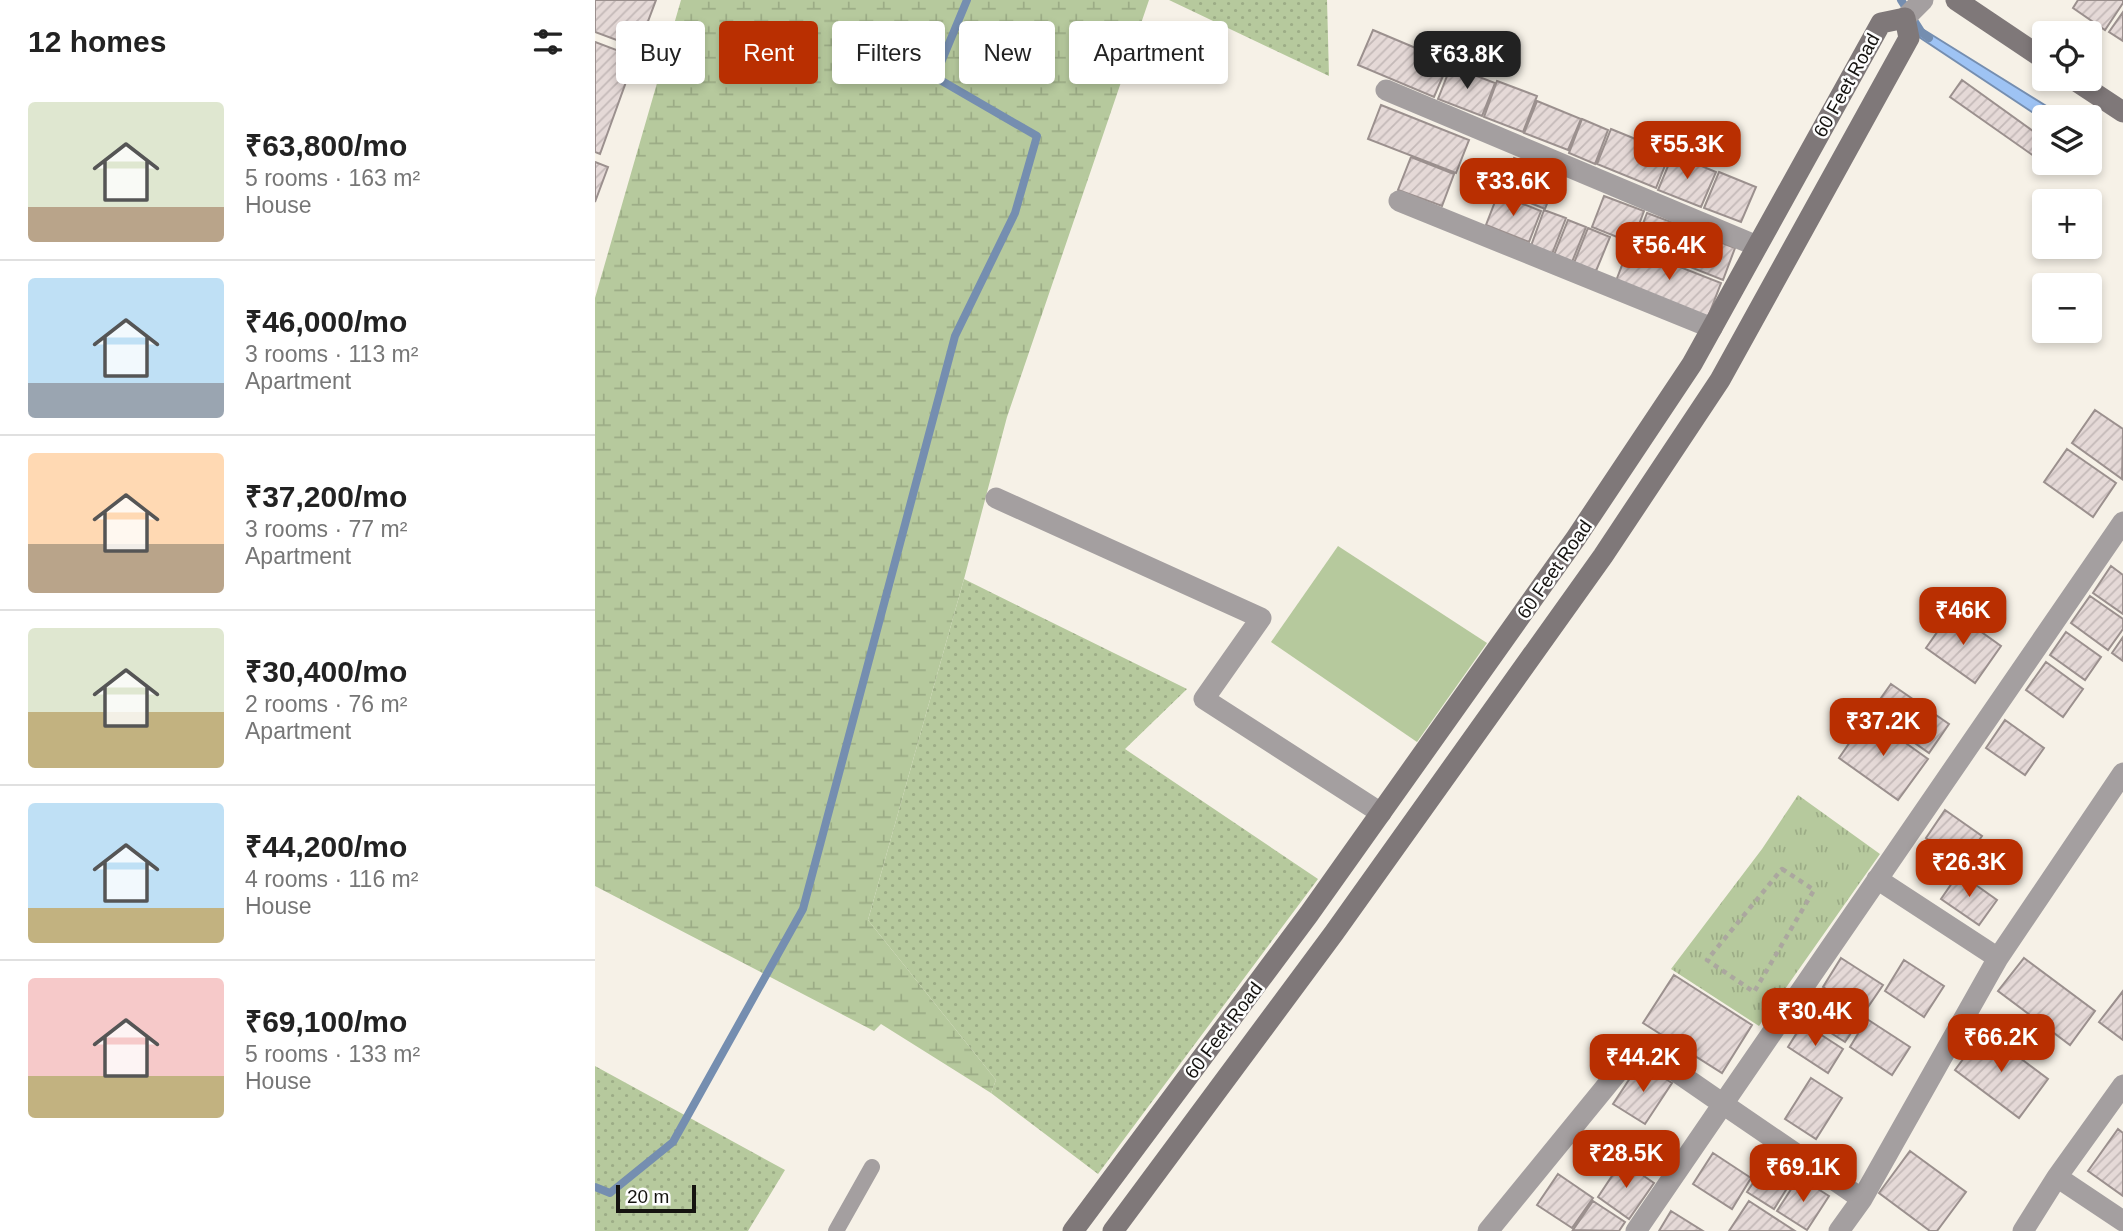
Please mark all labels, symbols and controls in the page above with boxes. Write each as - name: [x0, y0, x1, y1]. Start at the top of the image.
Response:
- chip: Buy: [616, 21, 705, 84]
- chip: Rent: [719, 21, 818, 84]
- chip: Filters: [832, 21, 945, 84]
- chip: New: [959, 21, 1055, 84]
- chip: Apartment: [1069, 21, 1228, 84]
- map controls: [2032, 21, 2102, 343]
- button: locate: [2032, 21, 2102, 91]
- icon: filters: [529, 23, 567, 61]
- text: 12 homes: [28, 25, 166, 58]
- street label: 60 Feet Road: [1809, 30, 1884, 141]
- pin: ₹63.8K: [1410, 32, 1524, 91]
- text: ₹63.8K: [1430, 41, 1504, 67]
- button: layers: [2032, 105, 2102, 175]
- pin: ₹55.3K: [1630, 122, 1744, 181]
- text: ₹63,800/mo: [245, 129, 407, 162]
- icon: home: [84, 130, 168, 214]
- text: ₹55.3K: [1650, 131, 1724, 157]
- pin: ₹33.6K: [1456, 158, 1570, 218]
- text: 5 rooms · 163 m²: [245, 165, 420, 191]
- text: ₹33.6K: [1476, 168, 1550, 194]
- button: +: [2032, 189, 2102, 259]
- text: House: [245, 192, 311, 218]
- pin: ₹56.4K: [1612, 222, 1726, 282]
- text: ₹56.4K: [1632, 232, 1706, 258]
- button: −: [2032, 273, 2102, 343]
- text: ₹46,000/mo: [245, 305, 407, 338]
- icon: home: [84, 306, 168, 390]
- text: 3 rooms · 113 m²: [245, 341, 418, 367]
- text: Apartment: [245, 368, 351, 394]
- text: ₹37,200/mo: [245, 480, 407, 513]
- icon: home: [84, 481, 168, 565]
- text: 3 rooms · 77 m²: [245, 516, 407, 542]
- street label: 60 Feet Road: [1513, 516, 1596, 622]
- text: Apartment: [245, 543, 351, 569]
- pin: ₹46K: [1922, 588, 2004, 647]
- text: ₹46K: [1935, 597, 1991, 623]
- text: ₹30,400/mo: [245, 655, 407, 688]
- icon: home: [84, 656, 168, 740]
- text: 2 rooms · 76 m²: [245, 691, 407, 717]
- pin: ₹37.2K: [1826, 698, 1940, 758]
- text: ₹37.2K: [1846, 708, 1920, 734]
- text: Apartment: [245, 718, 351, 744]
- text: ₹44,200/mo: [245, 830, 407, 863]
- icon: home: [84, 831, 168, 915]
- pin: ₹26.3K: [1912, 839, 2026, 899]
- text: ₹26.3K: [1932, 849, 2006, 875]
- text: 4 rooms · 116 m²: [245, 866, 418, 892]
- text: House: [245, 893, 311, 919]
- street label: 60 Feet Road: [1180, 978, 1266, 1083]
- pin: ₹30.4K: [1758, 988, 1872, 1048]
- text: ₹30.4K: [1778, 998, 1852, 1024]
- text: ₹69,100/mo: [245, 1005, 407, 1038]
- icon: home: [84, 1006, 168, 1090]
- pin: ₹66.2K: [1944, 1014, 2058, 1074]
- text: ₹66.2K: [1964, 1024, 2038, 1050]
- pin: ₹44.2K: [1586, 1034, 1700, 1094]
- text: 5 rooms · 133 m²: [245, 1041, 420, 1067]
- text: ₹44.2K: [1606, 1044, 1680, 1070]
- text: House: [245, 1068, 311, 1094]
- pin: ₹28.5K: [1569, 1130, 1683, 1190]
- text: ₹28.5K: [1589, 1140, 1663, 1166]
- pin: ₹69.1K: [1746, 1144, 1860, 1204]
- text: ₹69.1K: [1766, 1154, 1840, 1180]
- scale bar: [616, 1182, 697, 1214]
- text: 20 m: [627, 1186, 669, 1207]

